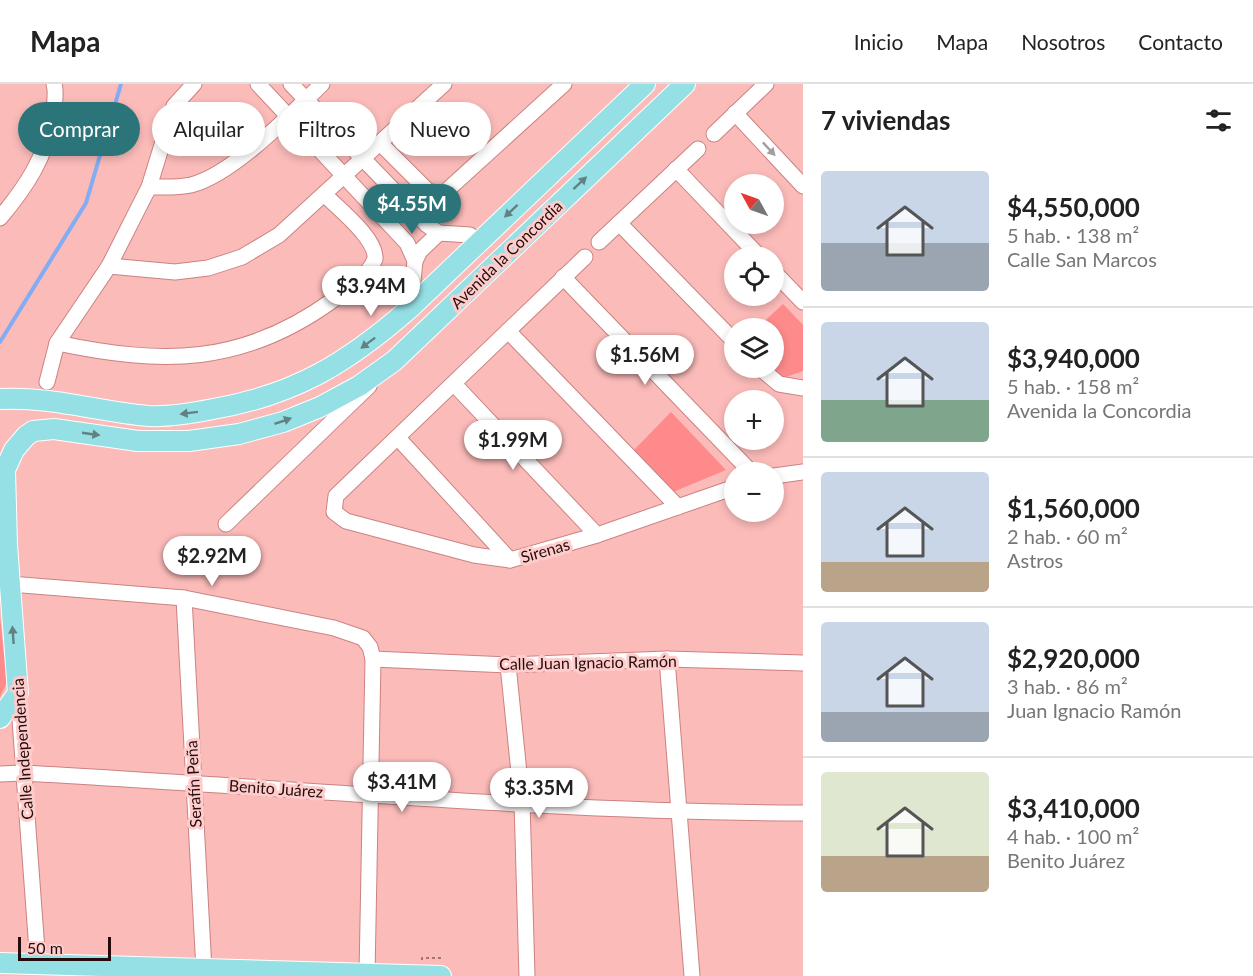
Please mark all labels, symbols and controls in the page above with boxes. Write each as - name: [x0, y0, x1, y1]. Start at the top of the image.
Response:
- text: Mapa: [30, 24, 100, 58]
- text: Inicio: [854, 29, 903, 54]
- text: Mapa: [936, 29, 988, 54]
- text: Nosotros: [1021, 29, 1105, 54]
- text: Contacto: [1138, 29, 1223, 54]
- chip: Comprar: [18, 102, 140, 156]
- chip: Alquilar: [152, 102, 265, 156]
- chip: Filtros: [277, 102, 377, 156]
- chip: Nuevo: [389, 102, 491, 156]
- text: 7 viviendas: [821, 104, 950, 136]
- icon: filters: [1202, 104, 1235, 137]
- one-way arrow: [762, 142, 776, 157]
- north arrow: [724, 174, 784, 234]
- map controls: [724, 174, 784, 522]
- one-way arrow: [572, 177, 587, 190]
- pin: $4.55M: [363, 184, 461, 235]
- text: $4.55M: [377, 191, 447, 215]
- text: $4,550,000: [1007, 191, 1140, 223]
- icon: home: [869, 195, 941, 267]
- street label: Avenida la Concordia: [446, 196, 566, 312]
- one-way arrow: [504, 204, 519, 218]
- text: 5 hab. · 138 m²: [1007, 223, 1139, 247]
- button: locate: [724, 246, 784, 306]
- text: Calle San Marcos: [1007, 247, 1157, 271]
- pin: $3.94M: [322, 266, 420, 317]
- text: $3.94M: [336, 273, 406, 297]
- button: layers: [724, 318, 784, 378]
- pin: $1.56M: [596, 335, 694, 386]
- one-way arrow: [360, 336, 376, 349]
- text: $1.56M: [610, 342, 680, 366]
- text: $3,940,000: [1007, 342, 1140, 374]
- icon: home: [869, 346, 941, 418]
- text: 5 hab. · 158 m²: [1007, 374, 1139, 398]
- button: +: [724, 390, 784, 450]
- text: Avenida la Concordia: [1007, 398, 1192, 422]
- one-way arrow: [179, 408, 198, 418]
- one-way arrow: [274, 416, 292, 425]
- pin: $1.99M: [464, 420, 562, 471]
- text: $1.99M: [478, 427, 548, 451]
- one-way arrow: [82, 430, 101, 439]
- button: −: [724, 462, 784, 522]
- text: $1,560,000: [1007, 492, 1140, 524]
- icon: home: [869, 496, 941, 568]
- text: 2 hab. · 60 m²: [1007, 524, 1128, 548]
- street label: Sirenas: [518, 534, 572, 566]
- pin: $2.92M: [163, 536, 261, 587]
- text: $2.92M: [177, 543, 247, 567]
- text: Astros: [1007, 548, 1063, 572]
- one-way arrow: [9, 625, 18, 644]
- text: $2,920,000: [1007, 642, 1140, 674]
- icon: home: [869, 646, 941, 718]
- street label: Calle Juan Ignacio Ramón: [499, 651, 677, 673]
- text: 3 hab. · 86 m²: [1007, 674, 1128, 698]
- street label: Calle Independencia: [8, 678, 36, 820]
- text: Juan Ignacio Ramón: [1007, 698, 1181, 722]
- street label: Serafín Peña: [181, 740, 205, 828]
- pin: $3.41M: [353, 762, 451, 813]
- pin: $3.35M: [490, 768, 588, 819]
- text: $3.41M: [367, 769, 437, 793]
- street label: Benito Juárez: [228, 775, 324, 801]
- text: $3.35M: [504, 775, 574, 799]
- text: $3,410,000: [1007, 792, 1140, 824]
- icon: home: [869, 796, 941, 868]
- text: 4 hab. · 100 m²: [1007, 824, 1139, 848]
- text: Benito Juárez: [1007, 848, 1125, 872]
- scale bar: [18, 934, 111, 962]
- text: 50 m: [27, 938, 63, 957]

